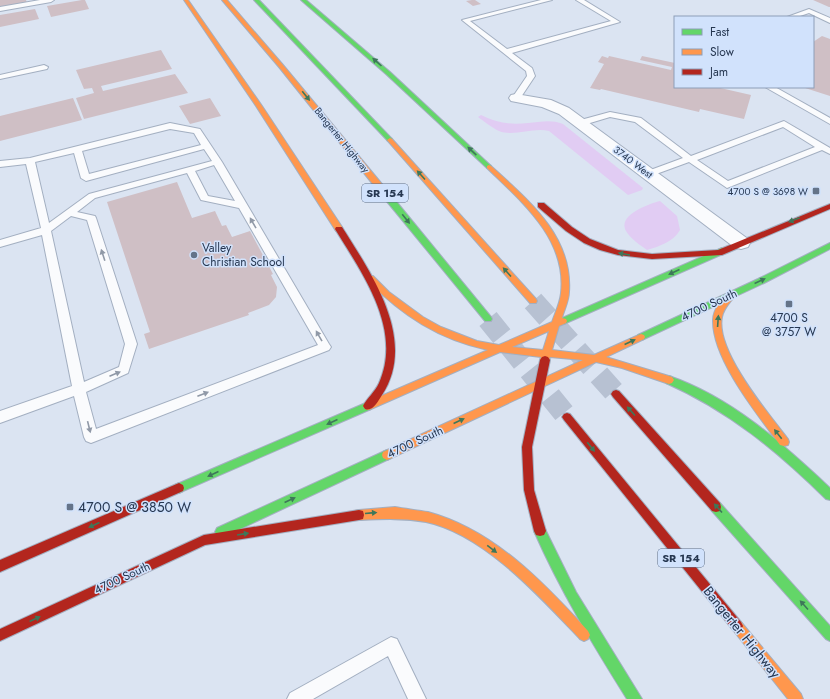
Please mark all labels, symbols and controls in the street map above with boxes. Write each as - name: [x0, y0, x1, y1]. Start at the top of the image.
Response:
- legend: [674, 16, 814, 88]
- text: Fast: [710, 23, 729, 41]
- text: Slow: [710, 43, 735, 61]
- one-way arrow: [371, 58, 382, 67]
- text: Jam: [708, 63, 728, 81]
- one-way arrow: [302, 91, 310, 102]
- street label: Bangerter Highway: [311, 104, 374, 176]
- street label: 3740 West: [610, 142, 656, 182]
- one-way arrow: [467, 146, 477, 156]
- one-way arrow: [417, 170, 426, 179]
- road number: SR 154: [362, 184, 408, 202]
- place label: 4700 S @ 3698 W: [727, 184, 808, 199]
- marker: 4700 S @ 3698 W: [811, 186, 821, 196]
- one-way arrow: [401, 213, 410, 224]
- one-way arrow: [249, 218, 257, 228]
- one-way arrow: [787, 218, 799, 224]
- place label: Valley Christian School: [202, 239, 285, 271]
- one-way arrow: [99, 249, 105, 261]
- marker: Valley Christian School: [189, 250, 199, 260]
- one-way arrow: [618, 251, 631, 257]
- one-way arrow: [503, 267, 512, 277]
- one-way arrow: [668, 270, 680, 276]
- one-way arrow: [754, 278, 766, 284]
- street label: 4700 South: [678, 284, 740, 326]
- marker: 4700 S @ 3757 W: [784, 299, 794, 309]
- place label: 4700 S @ 3757 W: [762, 309, 816, 341]
- one-way arrow: [715, 315, 722, 327]
- one-way arrow: [315, 330, 322, 342]
- one-way arrow: [624, 339, 635, 345]
- one-way arrow: [110, 370, 122, 376]
- one-way arrow: [197, 390, 209, 396]
- one-way arrow: [627, 406, 636, 416]
- one-way arrow: [453, 418, 465, 424]
- one-way arrow: [327, 419, 338, 425]
- one-way arrow: [86, 421, 92, 433]
- street label: 4700 South: [384, 421, 446, 463]
- one-way arrow: [773, 429, 782, 440]
- one-way arrow: [587, 442, 596, 452]
- one-way arrow: [207, 471, 219, 477]
- place label: 4700 S @ 3850 W: [78, 497, 191, 517]
- one-way arrow: [284, 497, 296, 503]
- marker: 4700 S @ 3850 W: [65, 502, 75, 512]
- one-way arrow: [713, 503, 722, 514]
- one-way arrow: [365, 510, 377, 517]
- one-way arrow: [88, 522, 100, 529]
- one-way arrow: [236, 531, 249, 537]
- one-way arrow: [486, 545, 497, 553]
- road number: SR 154: [658, 549, 704, 567]
- street label: 4700 South: [91, 557, 153, 599]
- street label: Bangerter Highway: [699, 582, 786, 683]
- one-way arrow: [800, 601, 809, 610]
- one-way arrow: [30, 616, 41, 622]

